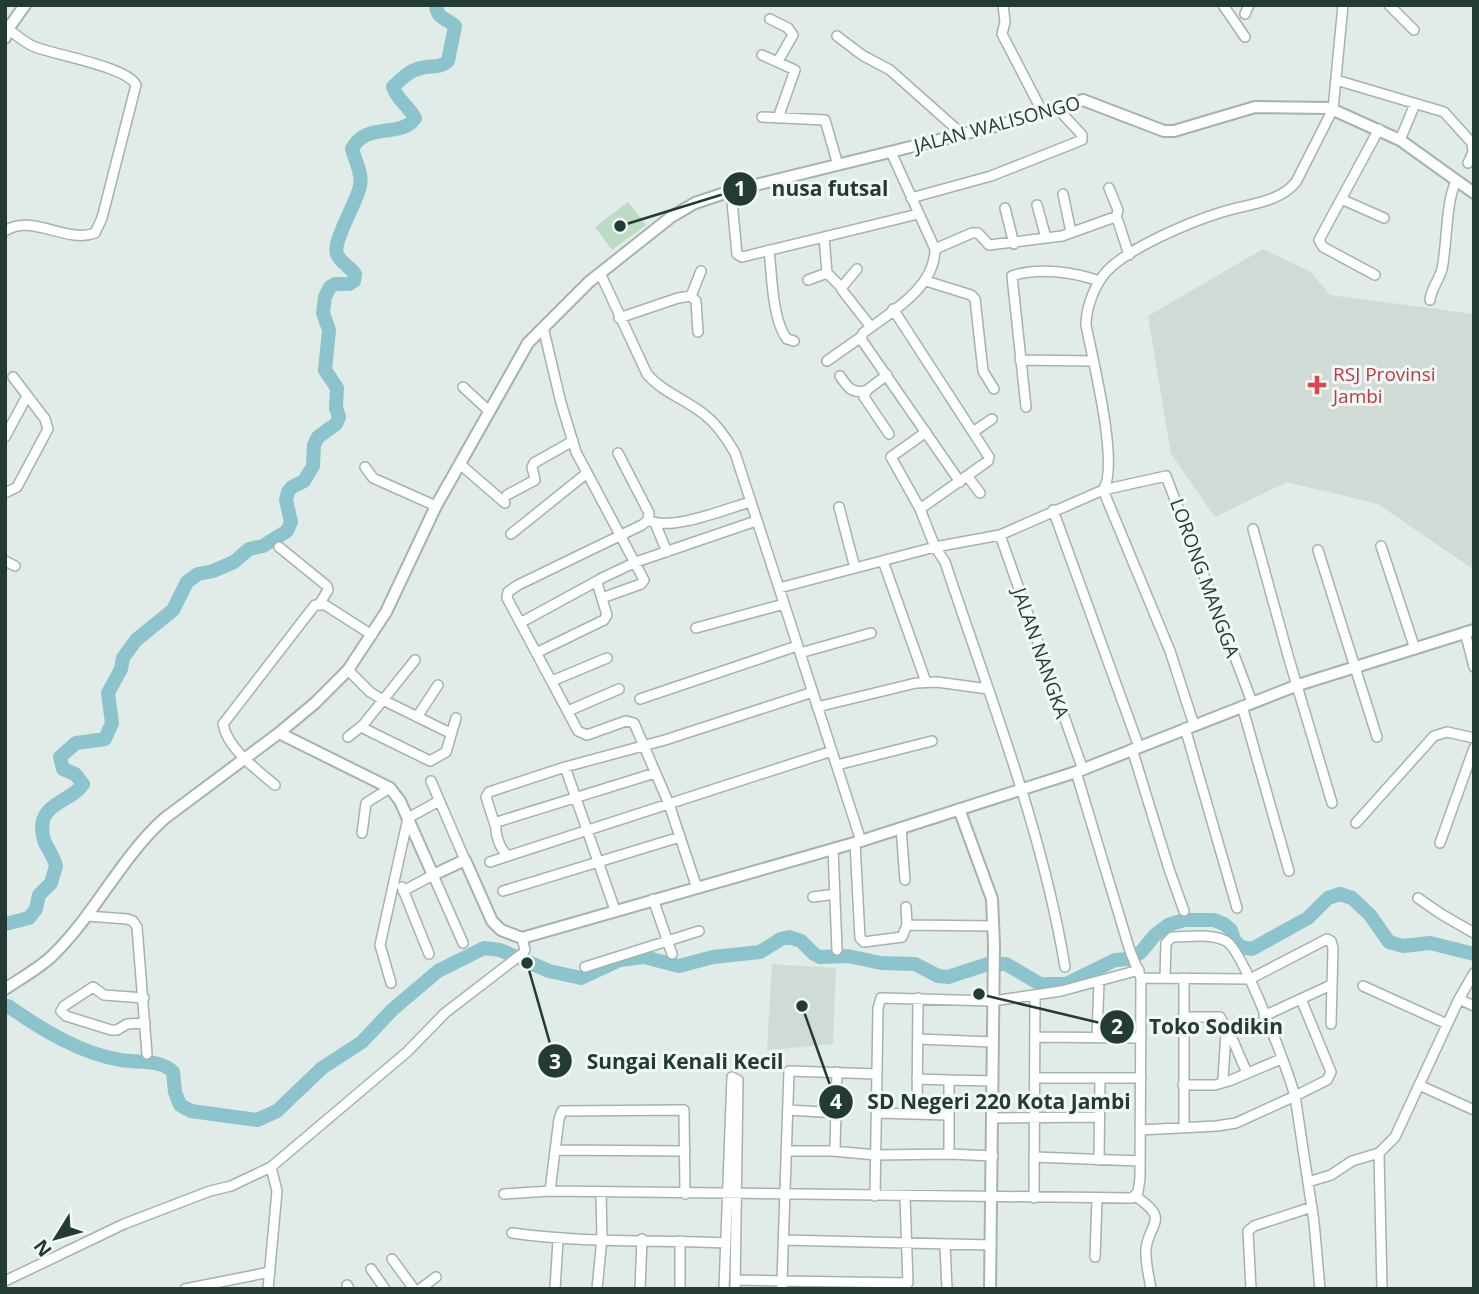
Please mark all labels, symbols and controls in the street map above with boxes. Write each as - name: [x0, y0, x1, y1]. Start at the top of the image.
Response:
- street label: JALAN WALISONGO: [909, 89, 1083, 159]
- callout: nusa futsal: [722, 168, 902, 210]
- text: 1: [734, 174, 746, 202]
- text: nusa futsal: [772, 174, 888, 202]
- place label: RSJ Provinsi Jambi: [1331, 361, 1436, 409]
- marker: RSJ Provinsi Jambi: [1307, 375, 1327, 395]
- street label: LORONG MANGGA: [1164, 495, 1246, 661]
- street label: JALAN NANGKA: [1006, 582, 1075, 722]
- callout: Toko Sodikin: [1100, 1006, 1297, 1048]
- text: 2: [1111, 1012, 1123, 1040]
- text: Toko Sodikin: [1149, 1012, 1283, 1040]
- callout: Sungai Kenali Kecil: [538, 1040, 797, 1082]
- text: 3: [549, 1047, 561, 1075]
- text: Sungai Kenali Kecil: [587, 1047, 783, 1075]
- callout: SD Negeri 220 Kota Jambi: [819, 1081, 1145, 1123]
- text: 4: [830, 1087, 842, 1115]
- text: SD Negeri 220 Kota Jambi: [867, 1087, 1131, 1115]
- north arrow: [21, 1203, 91, 1273]
- text: N: [27, 1234, 57, 1262]

